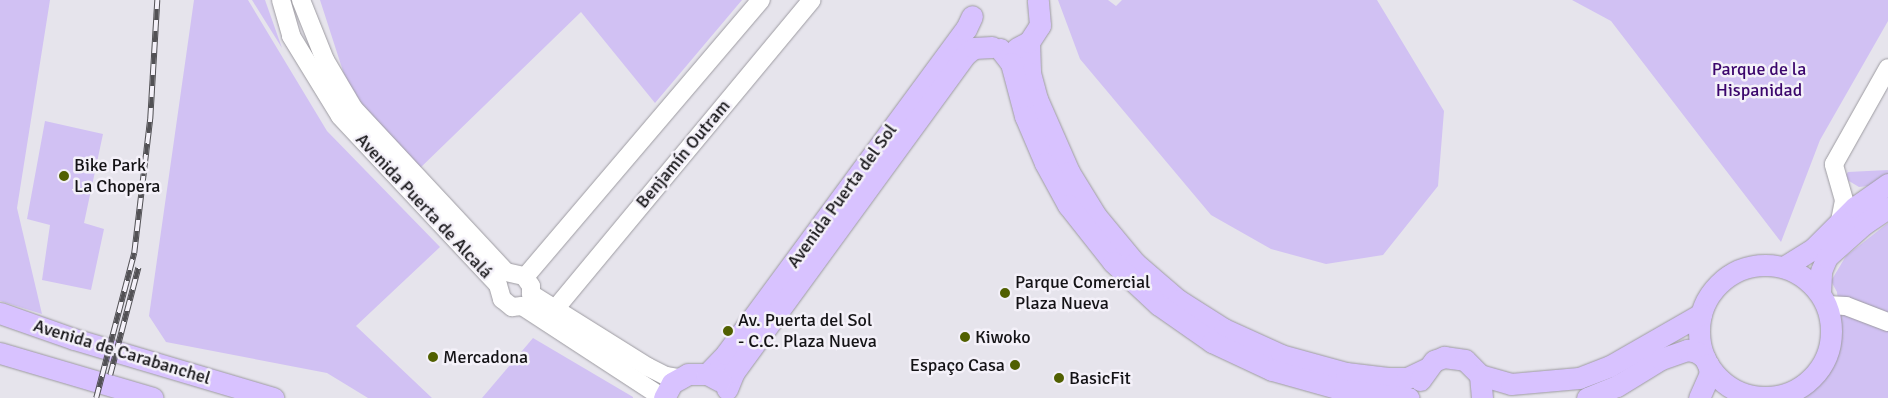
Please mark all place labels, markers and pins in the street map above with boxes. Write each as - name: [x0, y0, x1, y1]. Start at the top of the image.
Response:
- place label: Bike Park La Chopera: [74, 155, 160, 198]
- marker: Bike Park La Chopera: [58, 170, 70, 182]
- place label: Parque Comercial Plaza Nueva: [1015, 272, 1150, 314]
- marker: Parque Comercial Plaza Nueva: [999, 287, 1011, 299]
- place label: Av. Puerta del Sol - C.C. Plaza Nueva: [738, 310, 877, 352]
- marker: Av. Puerta del Sol - C.C. Plaza Nueva: [722, 325, 734, 337]
- place label: Kiwoko: [975, 326, 1031, 348]
- marker: Kiwoko: [959, 331, 971, 343]
- place label: Mercadona: [443, 346, 528, 368]
- marker: Mercadona: [427, 351, 439, 363]
- place label: Espaço Casa: [910, 354, 1005, 376]
- marker: Espaço Casa: [1009, 359, 1021, 371]
- place label: BasicFit: [1069, 367, 1131, 389]
- marker: BasicFit: [1053, 372, 1065, 384]

